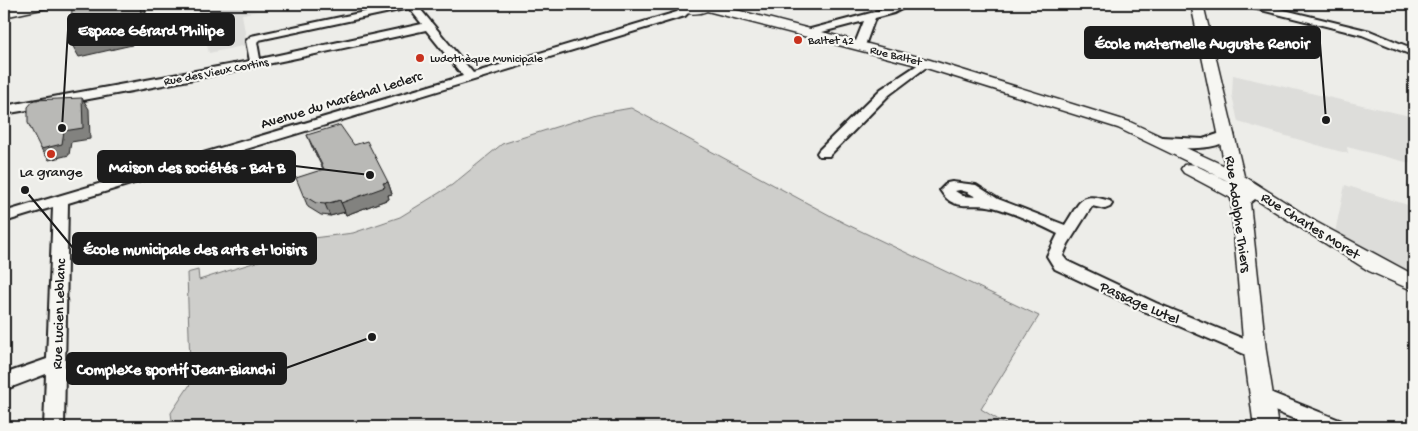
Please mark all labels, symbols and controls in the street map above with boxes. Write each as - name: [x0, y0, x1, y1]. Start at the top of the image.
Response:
- callout: Espace Gérard Philipe: [68, 14, 234, 45]
- text: Espace Gérard Philipe: [78, 23, 225, 42]
- callout: École maternelle Auguste Renoir: [1085, 27, 1320, 58]
- marker: Baltet 42: [792, 34, 804, 46]
- place label: Baltet 42: [807, 35, 854, 49]
- text: École maternelle Auguste Renoir: [1095, 35, 1312, 55]
- street label: Rue Baltet: [868, 44, 924, 70]
- marker: Ludothèque Municipale: [414, 52, 426, 64]
- place label: Ludothèque Municipale: [430, 53, 544, 67]
- street label: Rue des Vieux Cortins: [163, 56, 270, 90]
- street label: Avenue du Maréchal Leclerc: [259, 67, 425, 134]
- marker: La grange: [45, 148, 57, 160]
- callout: Maison des sociétés - Bat B: [98, 151, 295, 182]
- street label: Rue Adolphe Thiers: [1220, 155, 1254, 274]
- text: Maison des sociétés - Bat B: [109, 160, 286, 179]
- place label: La grange: [20, 164, 83, 182]
- street label: Rue Charles Moret: [1257, 189, 1364, 265]
- callout: École municipale des arts et loisirs: [73, 233, 316, 264]
- text: École municipale des arts et loisirs: [83, 241, 308, 261]
- street label: Rue Lucien Leblanc: [49, 258, 71, 370]
- street label: Passage Lutel: [1096, 278, 1182, 329]
- callout: Complexe sportif Jean-Bianchi: [67, 353, 286, 384]
- text: Complexe sportif Jean-Bianchi: [76, 361, 276, 381]

